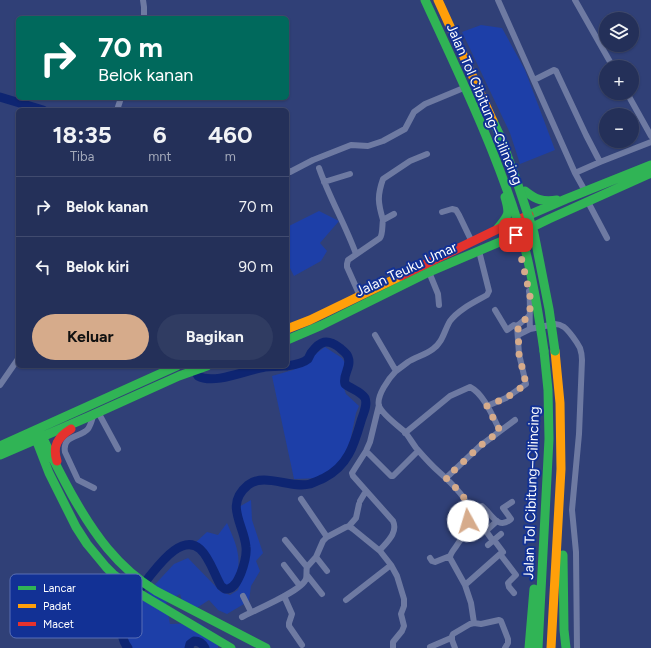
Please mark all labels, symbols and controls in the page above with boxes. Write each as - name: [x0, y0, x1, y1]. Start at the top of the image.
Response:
- map controls: [599, 12, 639, 148]
- button: layers: [599, 12, 639, 52]
- street label: Jalan Tol Cibitung–Cilincing: [443, 21, 526, 187]
- text: 70 m: [98, 30, 163, 64]
- icon: right: [32, 32, 84, 84]
- button: +: [599, 60, 639, 100]
- text: Belok kanan: [98, 64, 193, 86]
- button: −: [599, 108, 639, 148]
- text: 18:35: [52, 120, 112, 149]
- text: 6: [153, 120, 167, 149]
- text: 460: [208, 120, 253, 149]
- text: Tiba: [70, 149, 94, 164]
- text: mnt: [148, 149, 171, 164]
- text: m: [225, 149, 236, 164]
- icon: right: [32, 196, 54, 218]
- text: Belok kanan: [66, 198, 148, 216]
- text: 70 m: [239, 198, 273, 216]
- pin: [499, 218, 533, 252]
- icon: arrive: [505, 224, 527, 246]
- street label: Jalan Teuku Umar: [353, 238, 460, 300]
- icon: left: [32, 256, 54, 278]
- text: Belok kiri: [66, 258, 129, 276]
- text: 90 m: [238, 258, 273, 276]
- button: Keluar: [32, 314, 149, 360]
- button: Bagikan: [157, 314, 273, 360]
- street label: Jalan Tol Cibitung–Cilincing: [520, 406, 543, 580]
- position arrow: [447, 500, 489, 542]
- legend: [10, 574, 142, 638]
- text: Lancar: [43, 582, 76, 595]
- text: Padat: [43, 600, 71, 613]
- text: Macet: [43, 618, 74, 631]

